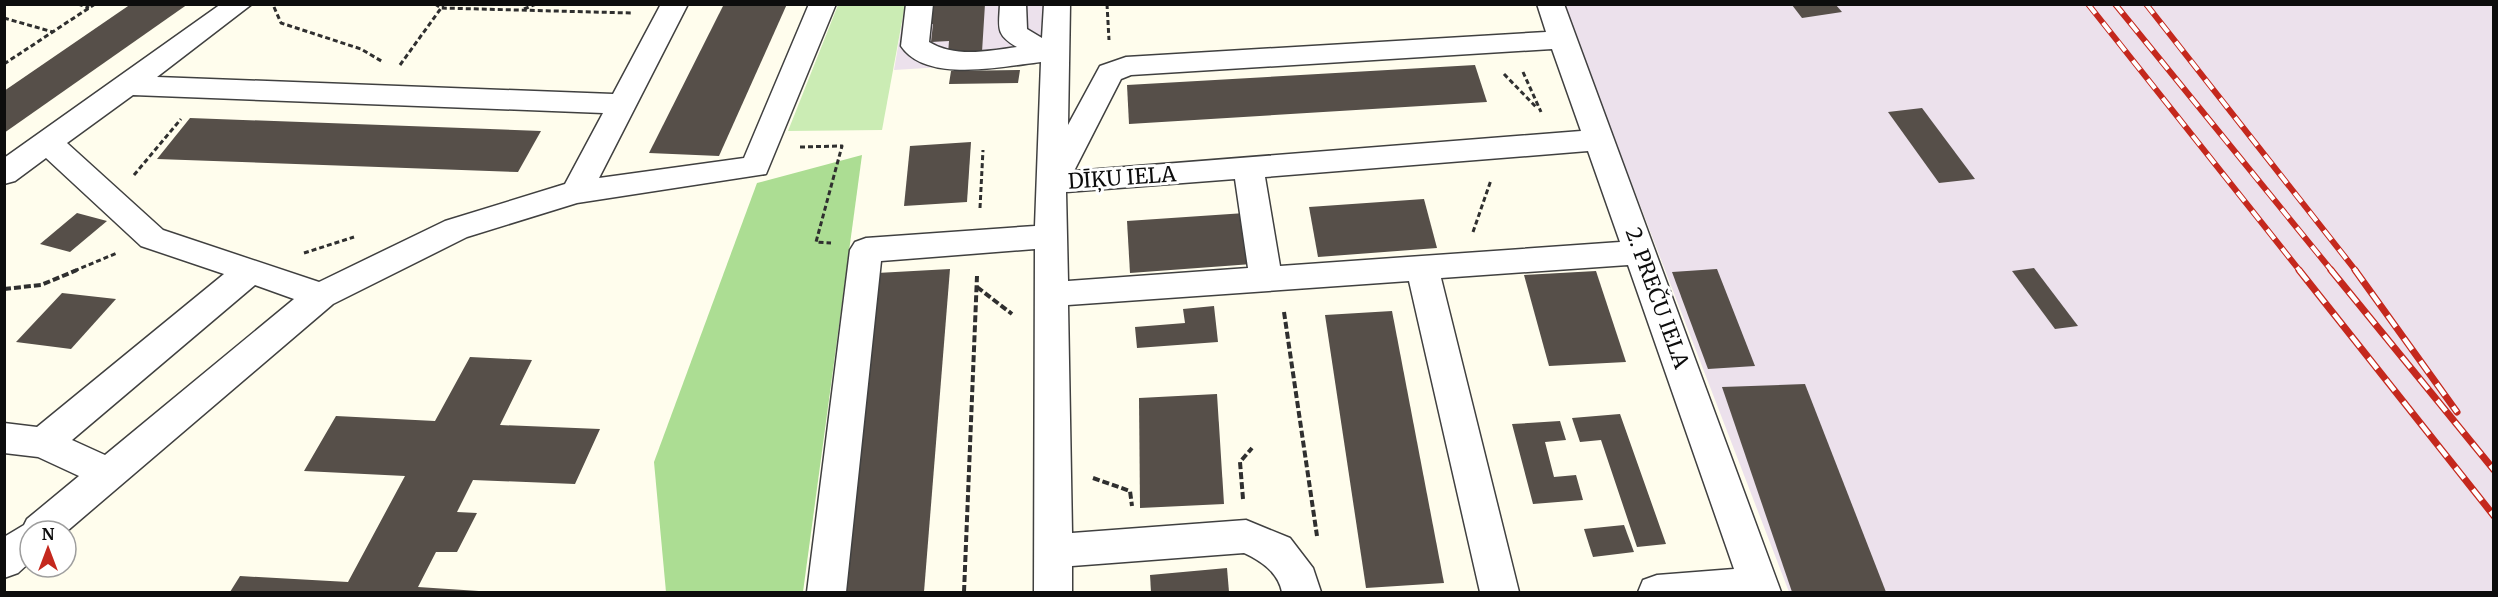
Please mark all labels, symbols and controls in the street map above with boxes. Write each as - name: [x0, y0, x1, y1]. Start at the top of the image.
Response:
- street label: DĪĶU IELA: [1067, 160, 1177, 195]
- street label: 2. PREČU IELA: [1620, 224, 1695, 372]
- north arrow: [18, 519, 78, 579]
- text: N: [42, 524, 55, 544]

